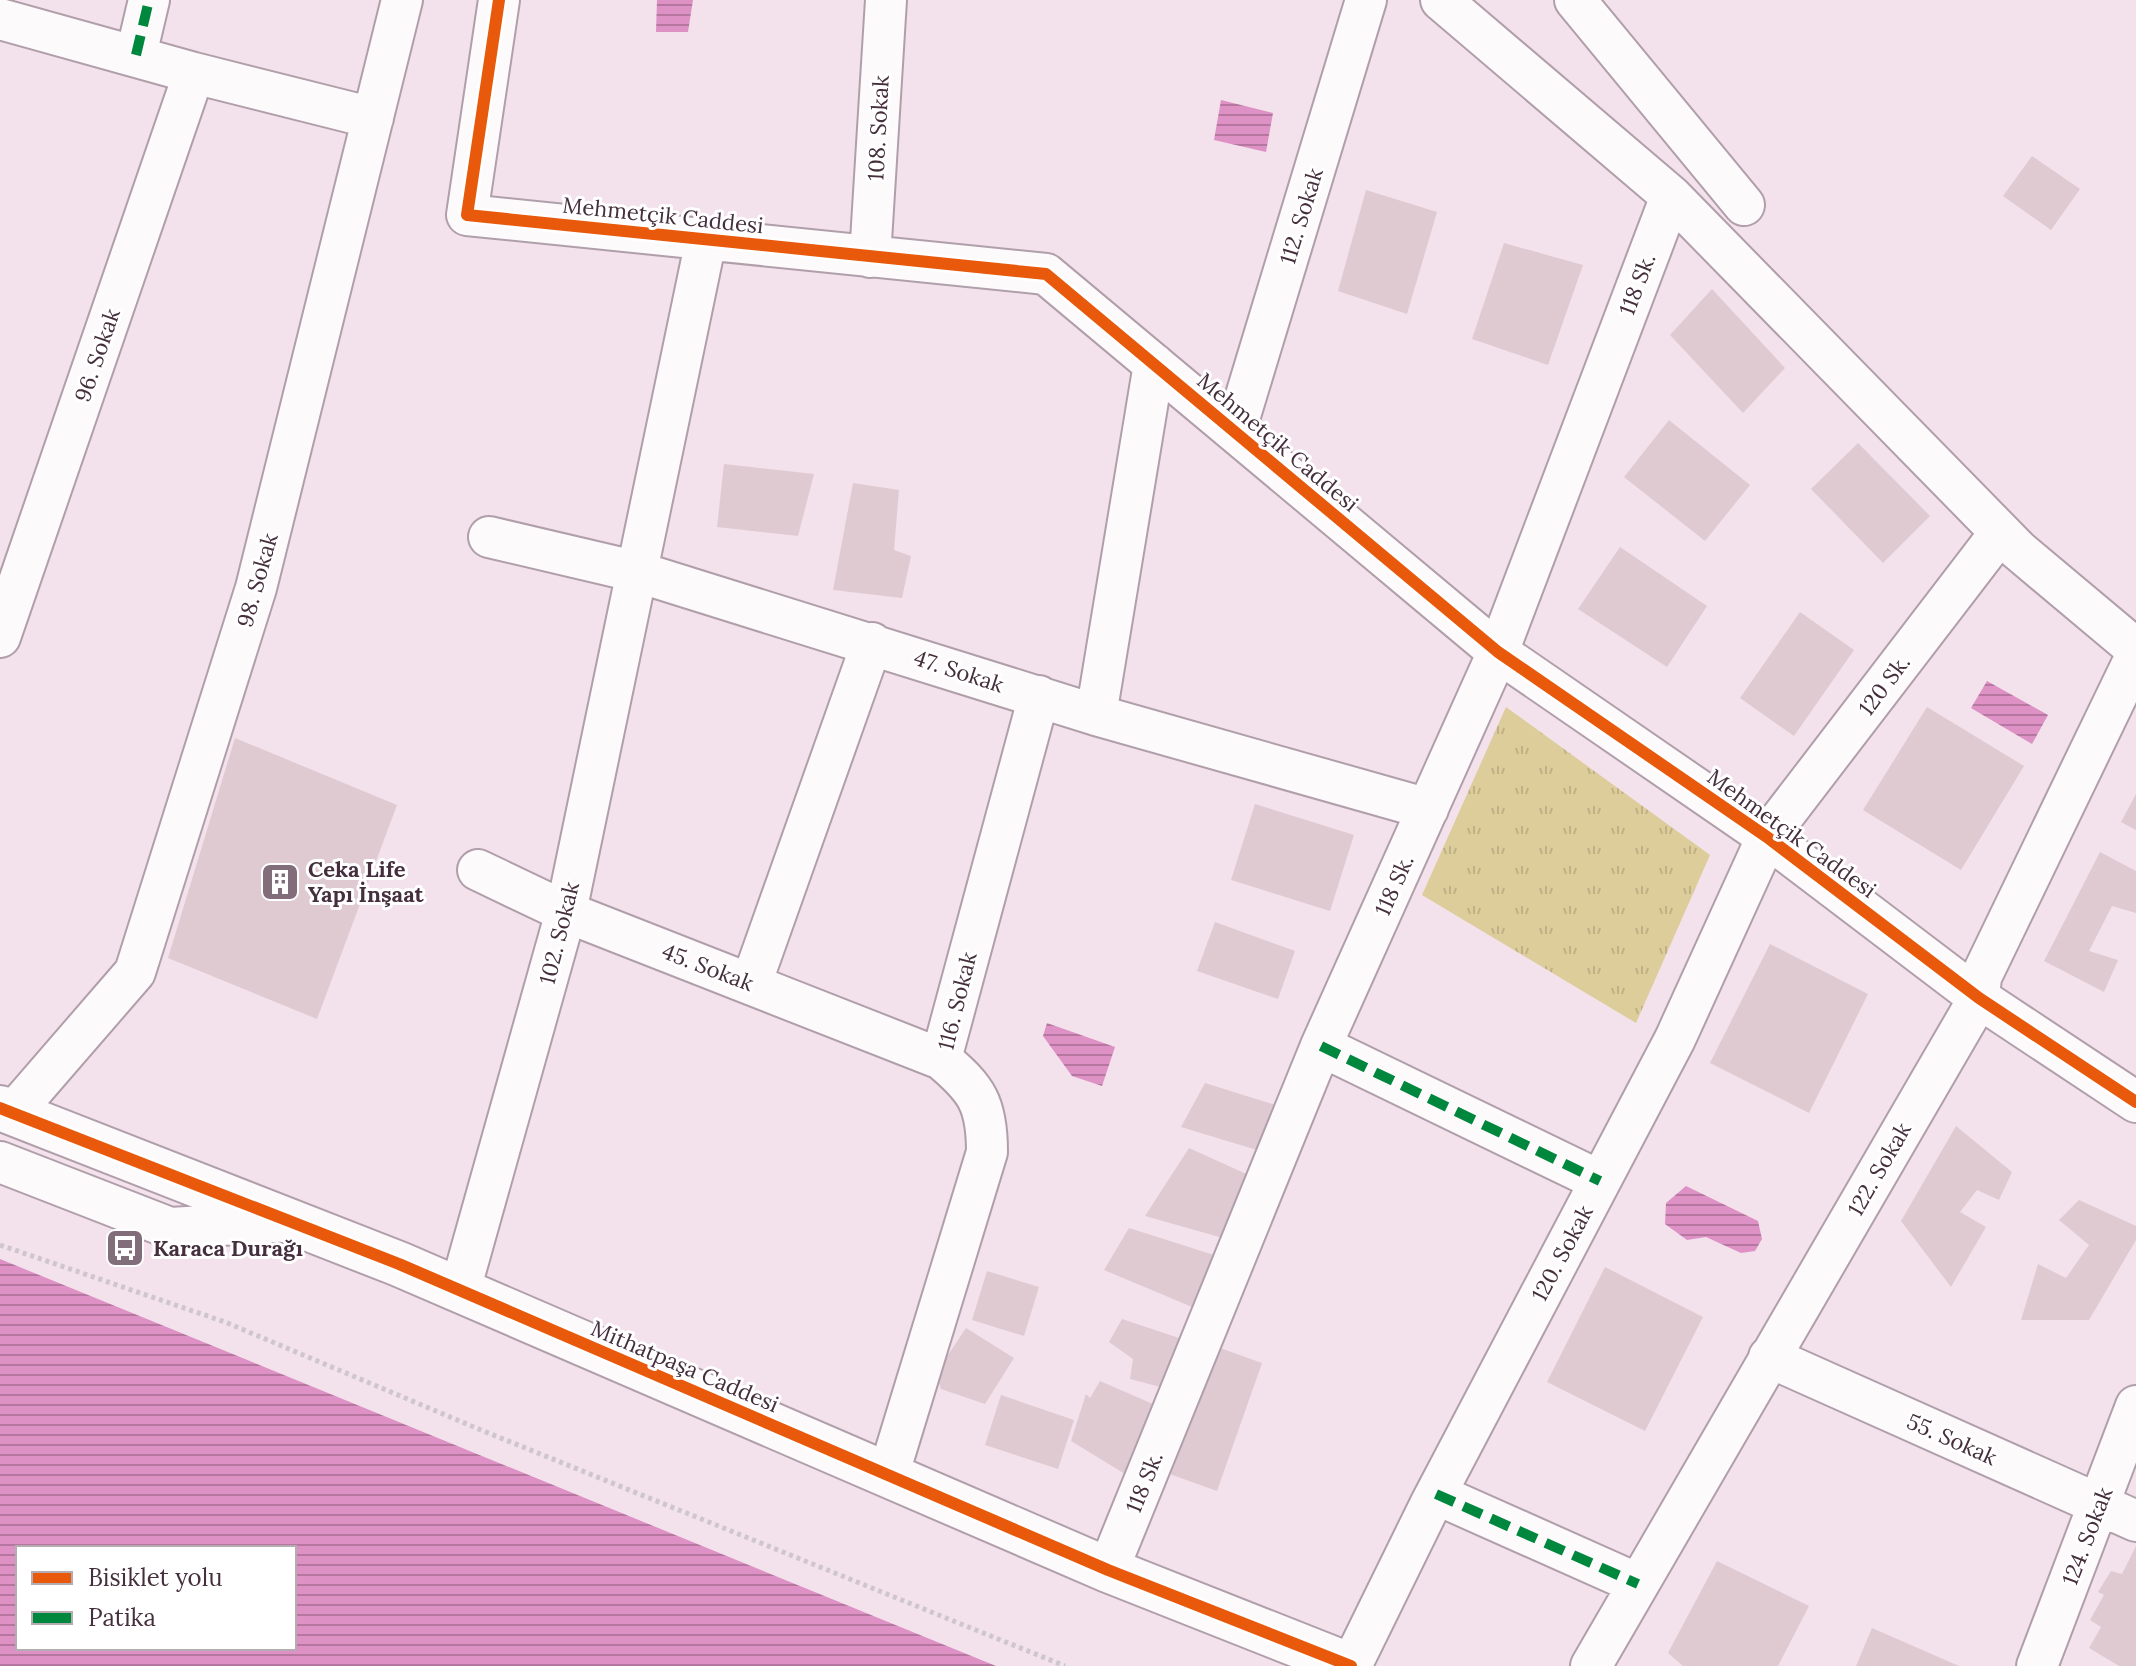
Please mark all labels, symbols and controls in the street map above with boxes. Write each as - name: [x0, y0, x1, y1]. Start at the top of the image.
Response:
- street label: 108. Sokak: [861, 74, 895, 181]
- street label: 112. Sokak: [1273, 164, 1329, 268]
- street label: Mehmetçik Caddesi: [561, 191, 765, 239]
- street label: 118 Sk.: [1612, 249, 1662, 319]
- street label: 96. Sokak: [68, 304, 126, 405]
- street label: Mehmetçik Caddesi: [1192, 366, 1364, 518]
- street label: 98. Sokak: [230, 530, 284, 630]
- street label: 47. Sokak: [911, 643, 1008, 699]
- street label: 120 Sk.: [1852, 649, 1916, 721]
- street label: Mehmetçik Caddesi: [1702, 762, 1882, 904]
- street label: 118 Sk.: [1368, 850, 1420, 920]
- place label: Ceka Life Yapı İnşaat: [308, 855, 425, 908]
- building icon: Ceka Life Yapı İnşaat: [259, 861, 301, 903]
- street label: 102. Sokak: [533, 879, 585, 987]
- street label: 45. Sokak: [658, 937, 758, 997]
- street label: 116. Sokak: [931, 949, 983, 1053]
- street label: 122. Sokak: [1841, 1117, 1917, 1221]
- street label: 120. Sokak: [1525, 1200, 1599, 1306]
- bus stop icon: Karaca Durağı: [104, 1227, 146, 1269]
- place label: Karaca Durağı: [153, 1234, 303, 1262]
- street label: Mithatpaşa Caddesi: [587, 1314, 783, 1418]
- street label: 55. Sokak: [1903, 1407, 2001, 1471]
- street label: 118 Sk.: [1119, 1447, 1169, 1517]
- street label: 124. Sokak: [2056, 1483, 2119, 1589]
- legend: [16, 1546, 296, 1650]
- text: Bisiklet yolu: [88, 1562, 223, 1593]
- text: Patika: [88, 1602, 156, 1633]

